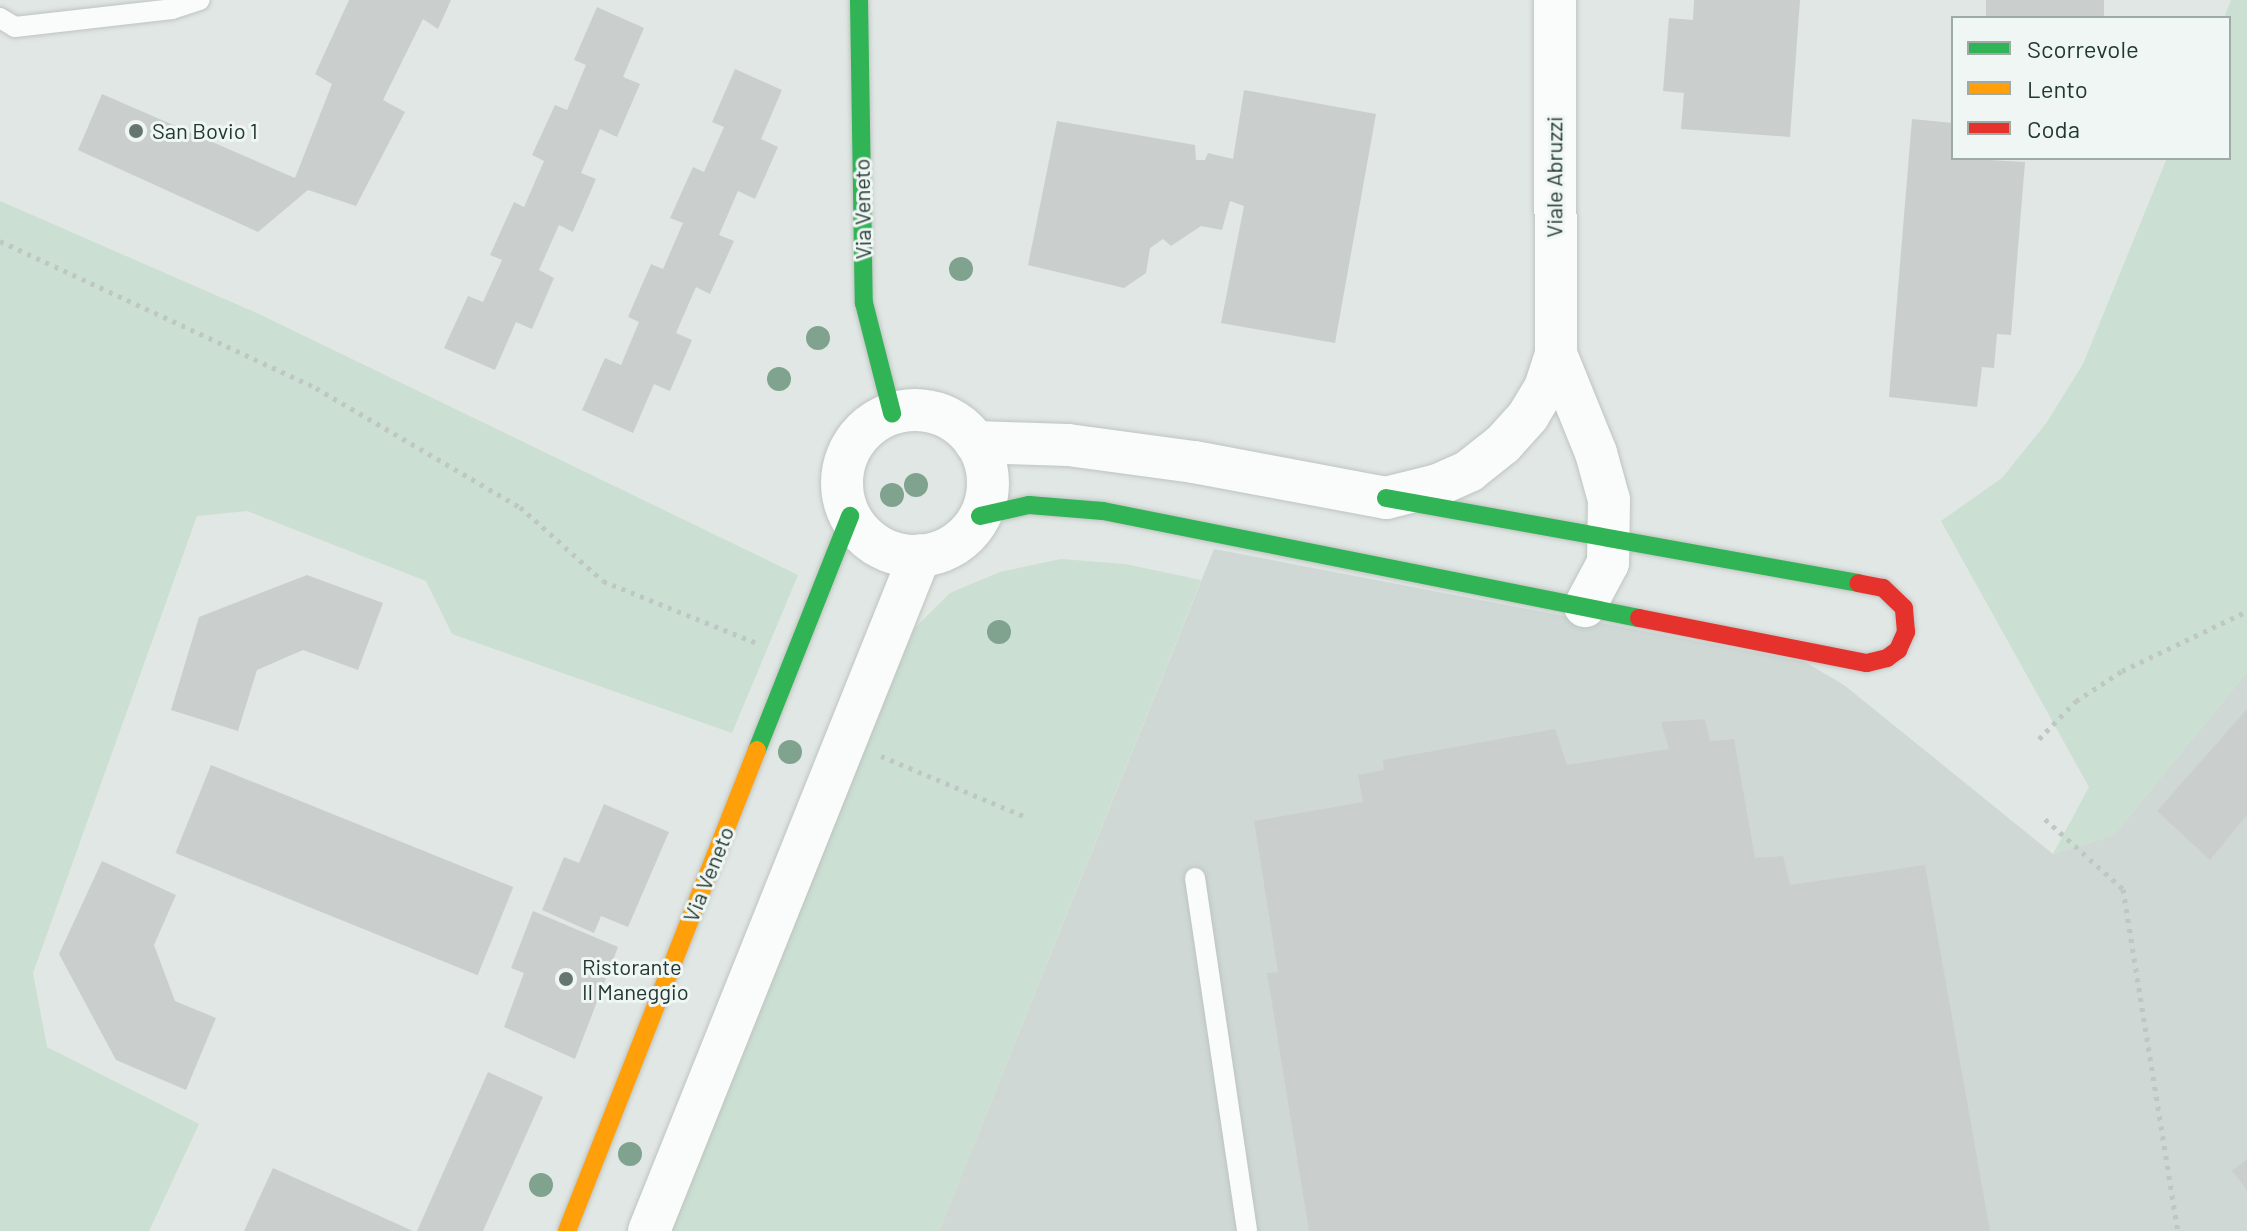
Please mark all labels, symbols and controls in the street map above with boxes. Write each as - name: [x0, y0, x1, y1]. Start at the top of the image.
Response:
- legend: [1951, 16, 2231, 160]
- text: Scorrevole: [2027, 34, 2139, 63]
- text: Lento: [2027, 74, 2088, 103]
- text: Coda: [2027, 114, 2080, 143]
- street label: Viale Abruzzi: [1541, 116, 1567, 238]
- place label: San Bovio 1: [152, 118, 258, 144]
- marker: San Bovio 1: [127, 122, 145, 140]
- street label: Via Veneto: [848, 158, 876, 260]
- street label: Via Veneto: [677, 822, 739, 926]
- place label: Ristorante Il Maneggio: [582, 953, 689, 1004]
- marker: Ristorante Il Maneggio: [557, 970, 575, 988]

